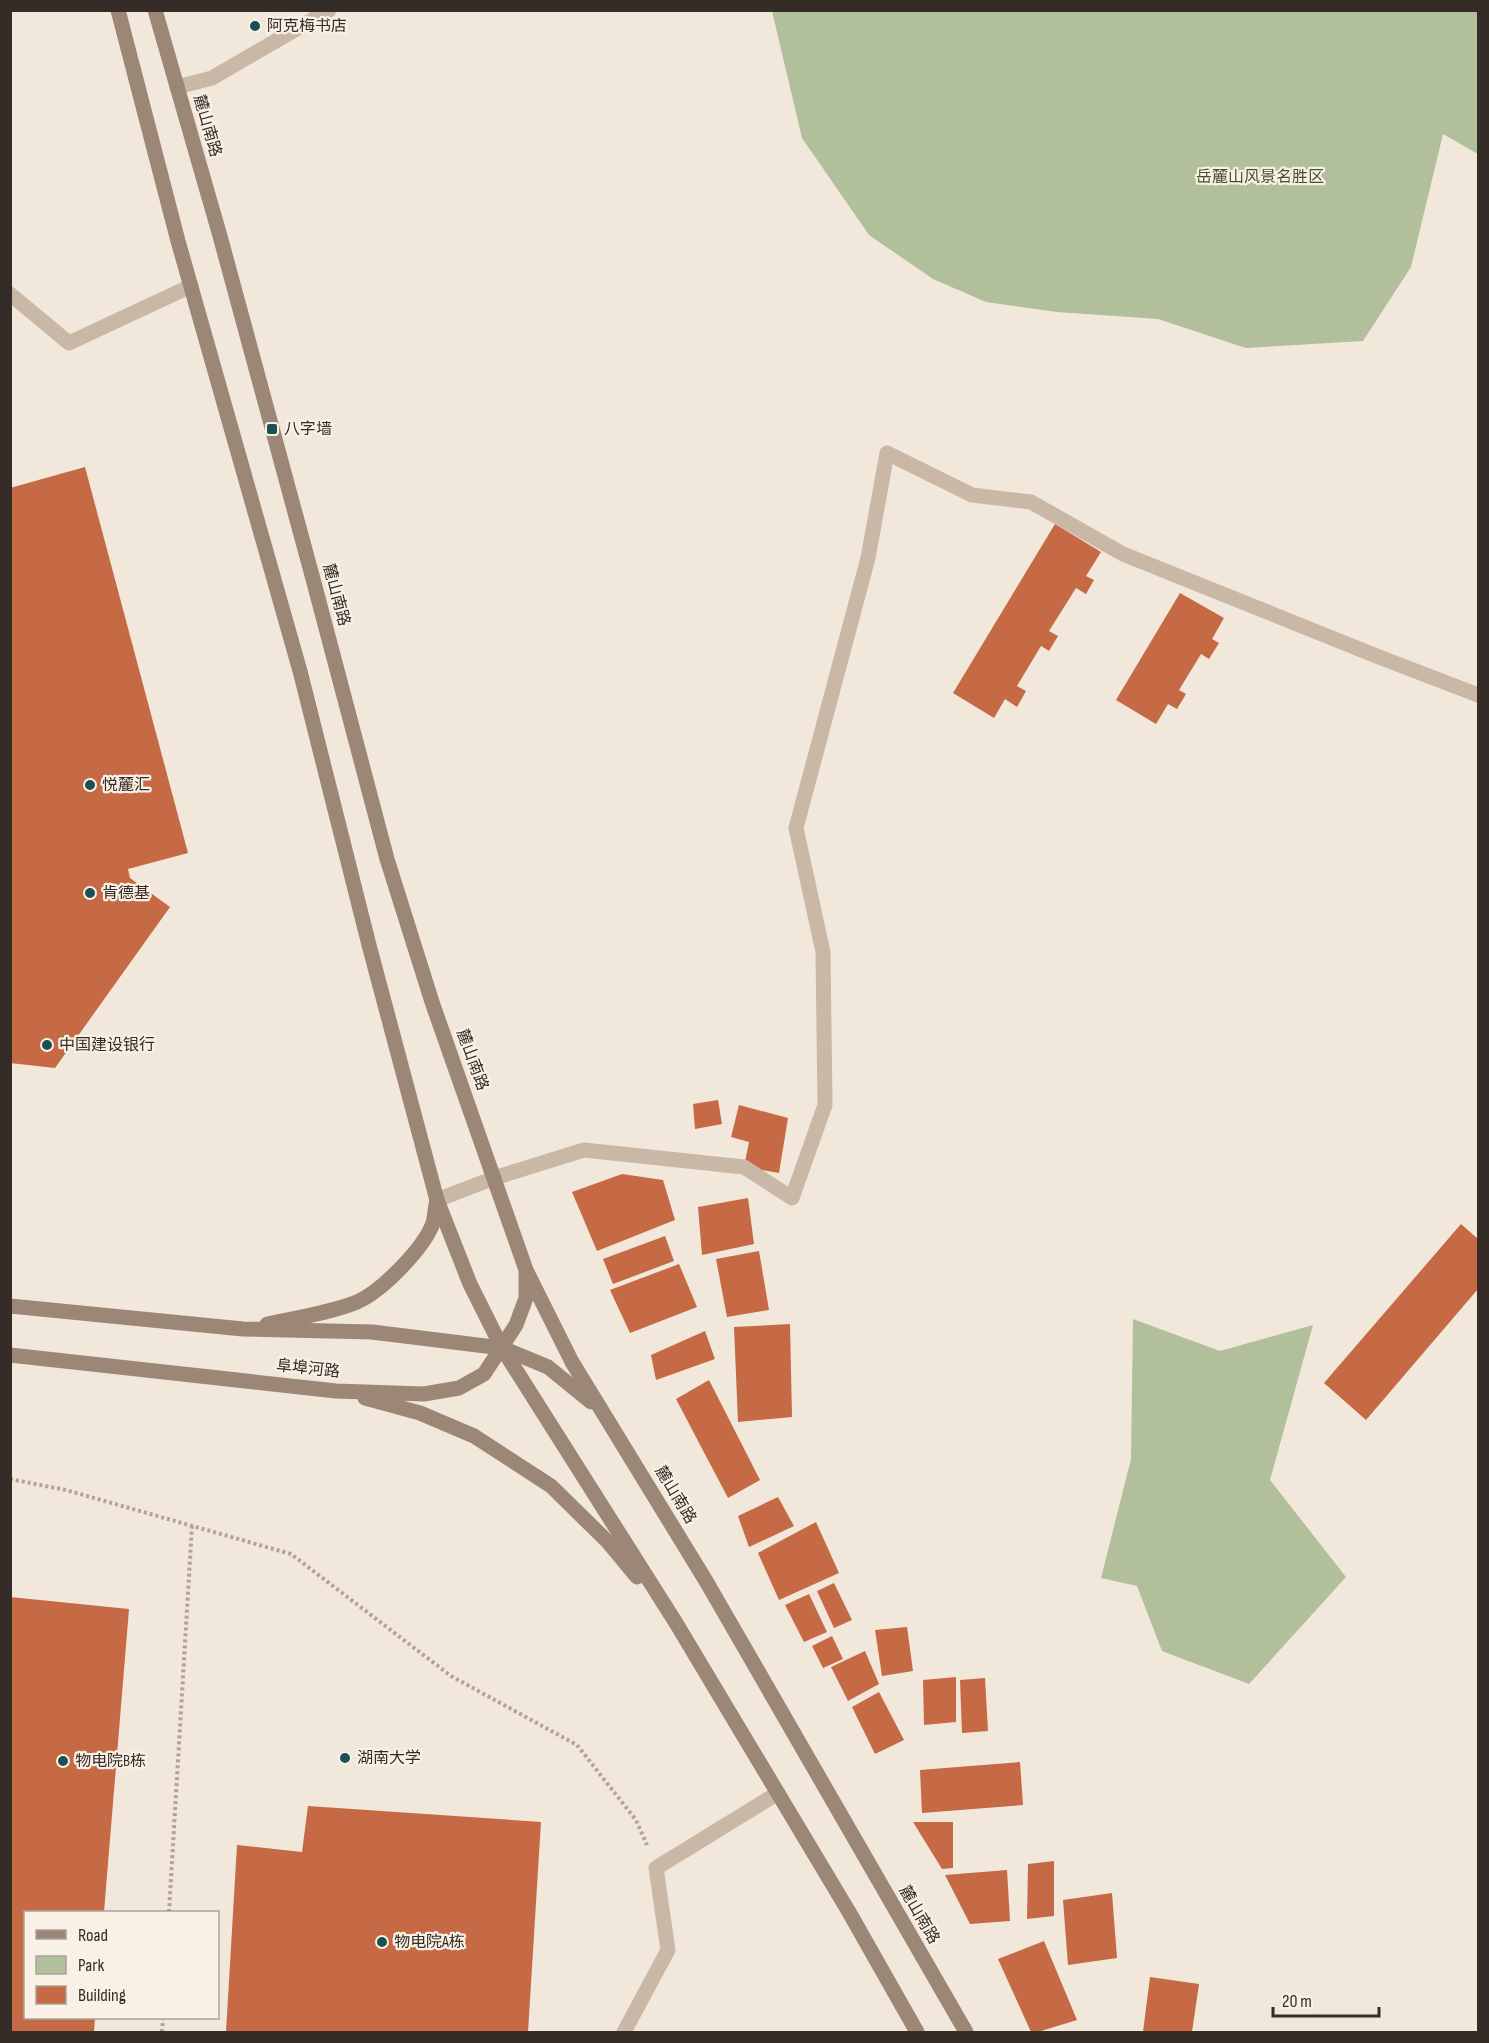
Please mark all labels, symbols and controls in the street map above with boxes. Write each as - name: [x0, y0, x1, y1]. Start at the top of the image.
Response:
- place label: 阿克梅书店: [267, 17, 347, 36]
- marker: 阿克梅书店: [248, 19, 262, 33]
- street label: 麓山南路: [189, 93, 225, 159]
- park label: 岳麓山风景名胜区: [1196, 168, 1324, 187]
- place label: 八字墙: [284, 420, 332, 439]
- marker: 八字墙: [265, 422, 279, 436]
- street label: 麓山南路: [319, 562, 353, 628]
- place label: 悦麓汇: [102, 776, 150, 795]
- marker: 悦麓汇: [83, 778, 97, 792]
- place label: 肯德基: [102, 884, 150, 903]
- marker: 肯德基: [83, 886, 97, 900]
- street label: 麓山南路: [452, 1027, 492, 1093]
- place label: 中国建设银行: [59, 1036, 155, 1055]
- marker: 中国建设银行: [40, 1038, 54, 1052]
- street label: 阜埠河路: [275, 1356, 341, 1382]
- street label: 麓山南路: [650, 1463, 700, 1527]
- place label: 湖南大学: [357, 1749, 421, 1768]
- marker: 湖南大学: [338, 1751, 352, 1765]
- place label: 物电院B栋: [75, 1752, 146, 1771]
- marker: 物电院B栋: [56, 1754, 70, 1768]
- street label: 麓山南路: [895, 1883, 943, 1947]
- legend: [24, 1911, 219, 2019]
- text: Road: [78, 1925, 108, 1946]
- place label: 物电院A栋: [394, 1933, 465, 1952]
- marker: 物电院A栋: [375, 1935, 389, 1949]
- text: Park: [78, 1955, 104, 1976]
- scale bar: [1273, 1980, 1380, 2018]
- text: Building: [78, 1985, 126, 2006]
- text: 20 m: [1282, 1991, 1312, 2012]

